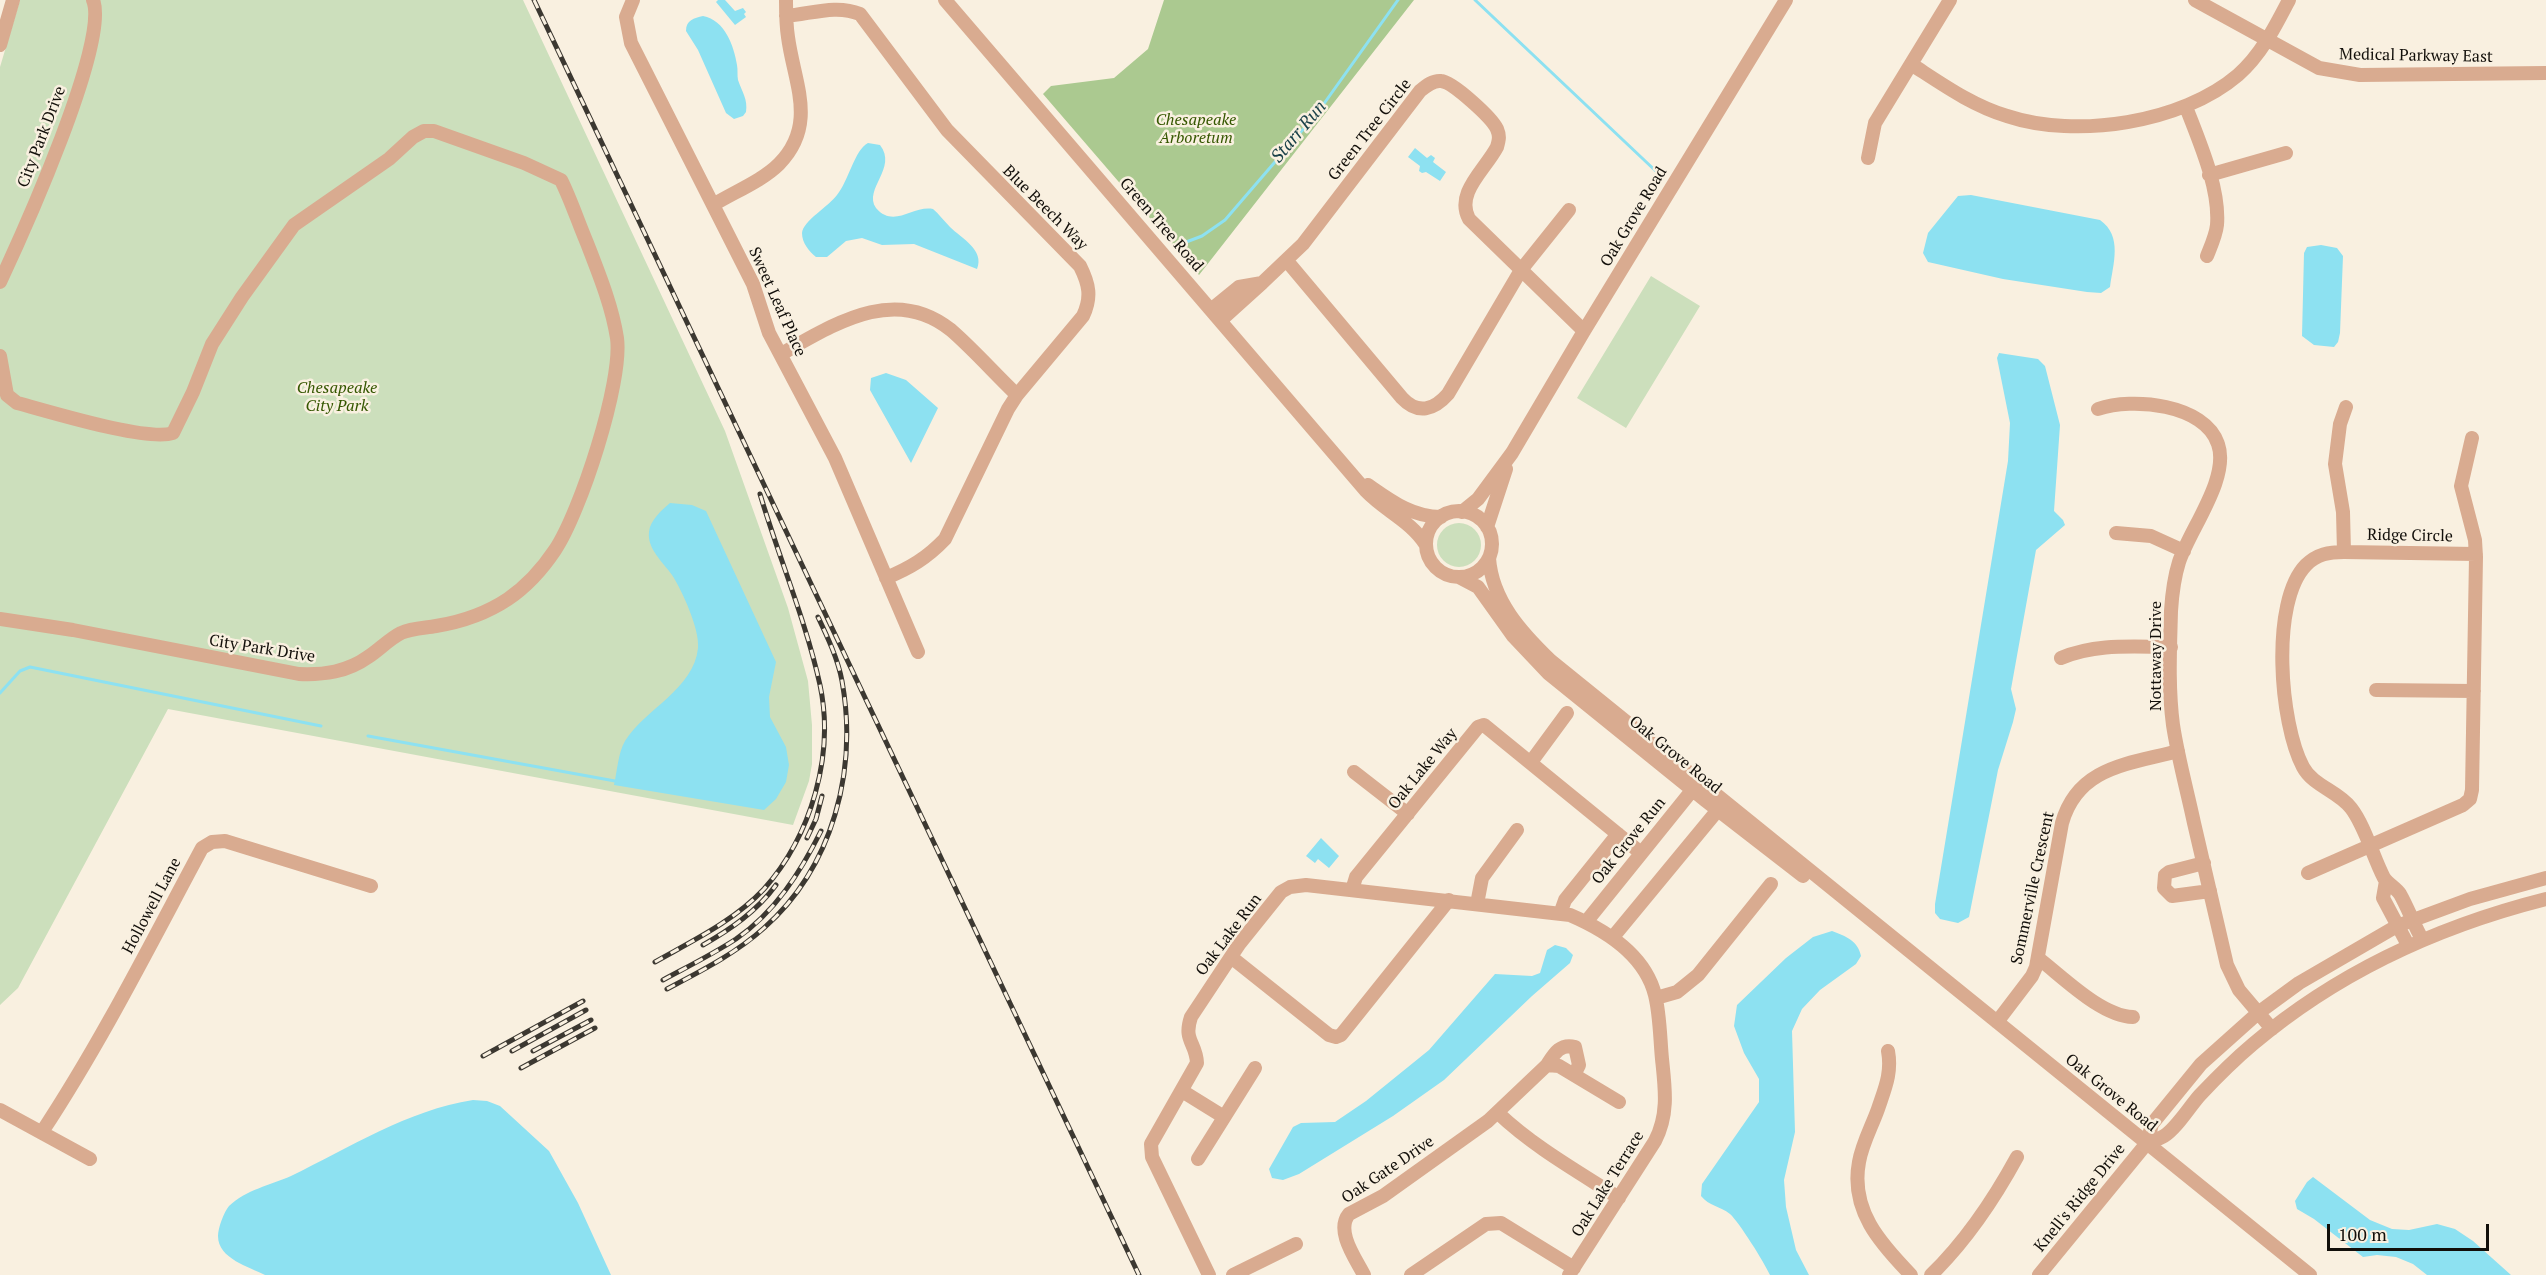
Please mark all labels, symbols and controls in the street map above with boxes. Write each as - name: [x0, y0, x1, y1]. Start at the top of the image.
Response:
- street label: Medical Parkway East: [2339, 45, 2493, 67]
- street label: Green Tree Circle: [1324, 75, 1416, 185]
- street label: City Park Drive: [14, 84, 70, 190]
- water label: Starr Run: [1267, 97, 1331, 167]
- park label: Chesapeake Arboretum: [1156, 110, 1236, 148]
- street label: Blue Beech Way: [998, 161, 1092, 255]
- street label: Oak Grove Road: [1597, 164, 1671, 270]
- street label: Green Tree Road: [1115, 174, 1207, 276]
- street label: Sweet Leaf Place: [744, 244, 810, 360]
- park label: Chesapeake City Park: [297, 378, 377, 416]
- street label: Ridge Circle: [2367, 526, 2453, 546]
- street label: Nottaway Drive: [2146, 601, 2166, 711]
- street label: City Park Drive: [208, 631, 316, 667]
- street label: Oak Grove Road: [1625, 712, 1725, 798]
- street label: Oak Lake Way: [1384, 724, 1462, 814]
- street label: Oak Grove Run: [1588, 794, 1670, 888]
- street label: Sommerville Crescent: [2007, 810, 2059, 966]
- street label: Hollowell Lane: [119, 855, 185, 957]
- street label: Oak Lake Run: [1192, 890, 1266, 980]
- street label: Oak Grove Road: [2061, 1050, 2161, 1136]
- street label: Oak Lake Terrace: [1568, 1127, 1648, 1241]
- street label: Oak Gate Drive: [1338, 1132, 1438, 1208]
- street label: Knell's Ridge Drive: [2030, 1140, 2130, 1256]
- scale bar: [2330, 1212, 2492, 1250]
- text: 100 m: [2338, 1222, 2387, 1246]

